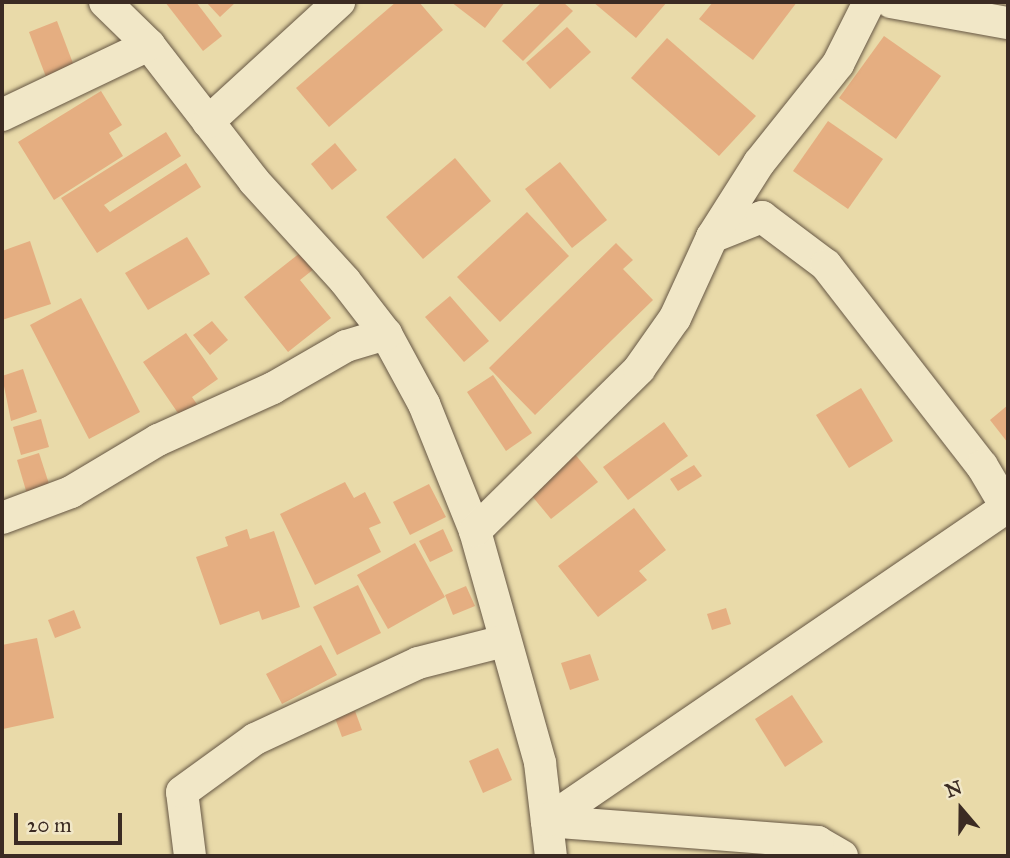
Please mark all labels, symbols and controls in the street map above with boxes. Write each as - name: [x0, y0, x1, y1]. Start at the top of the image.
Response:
- north arrow: [926, 774, 996, 844]
- text: N: [942, 775, 965, 802]
- scale bar: [18, 798, 126, 842]
- text: 20 m: [27, 812, 72, 838]

